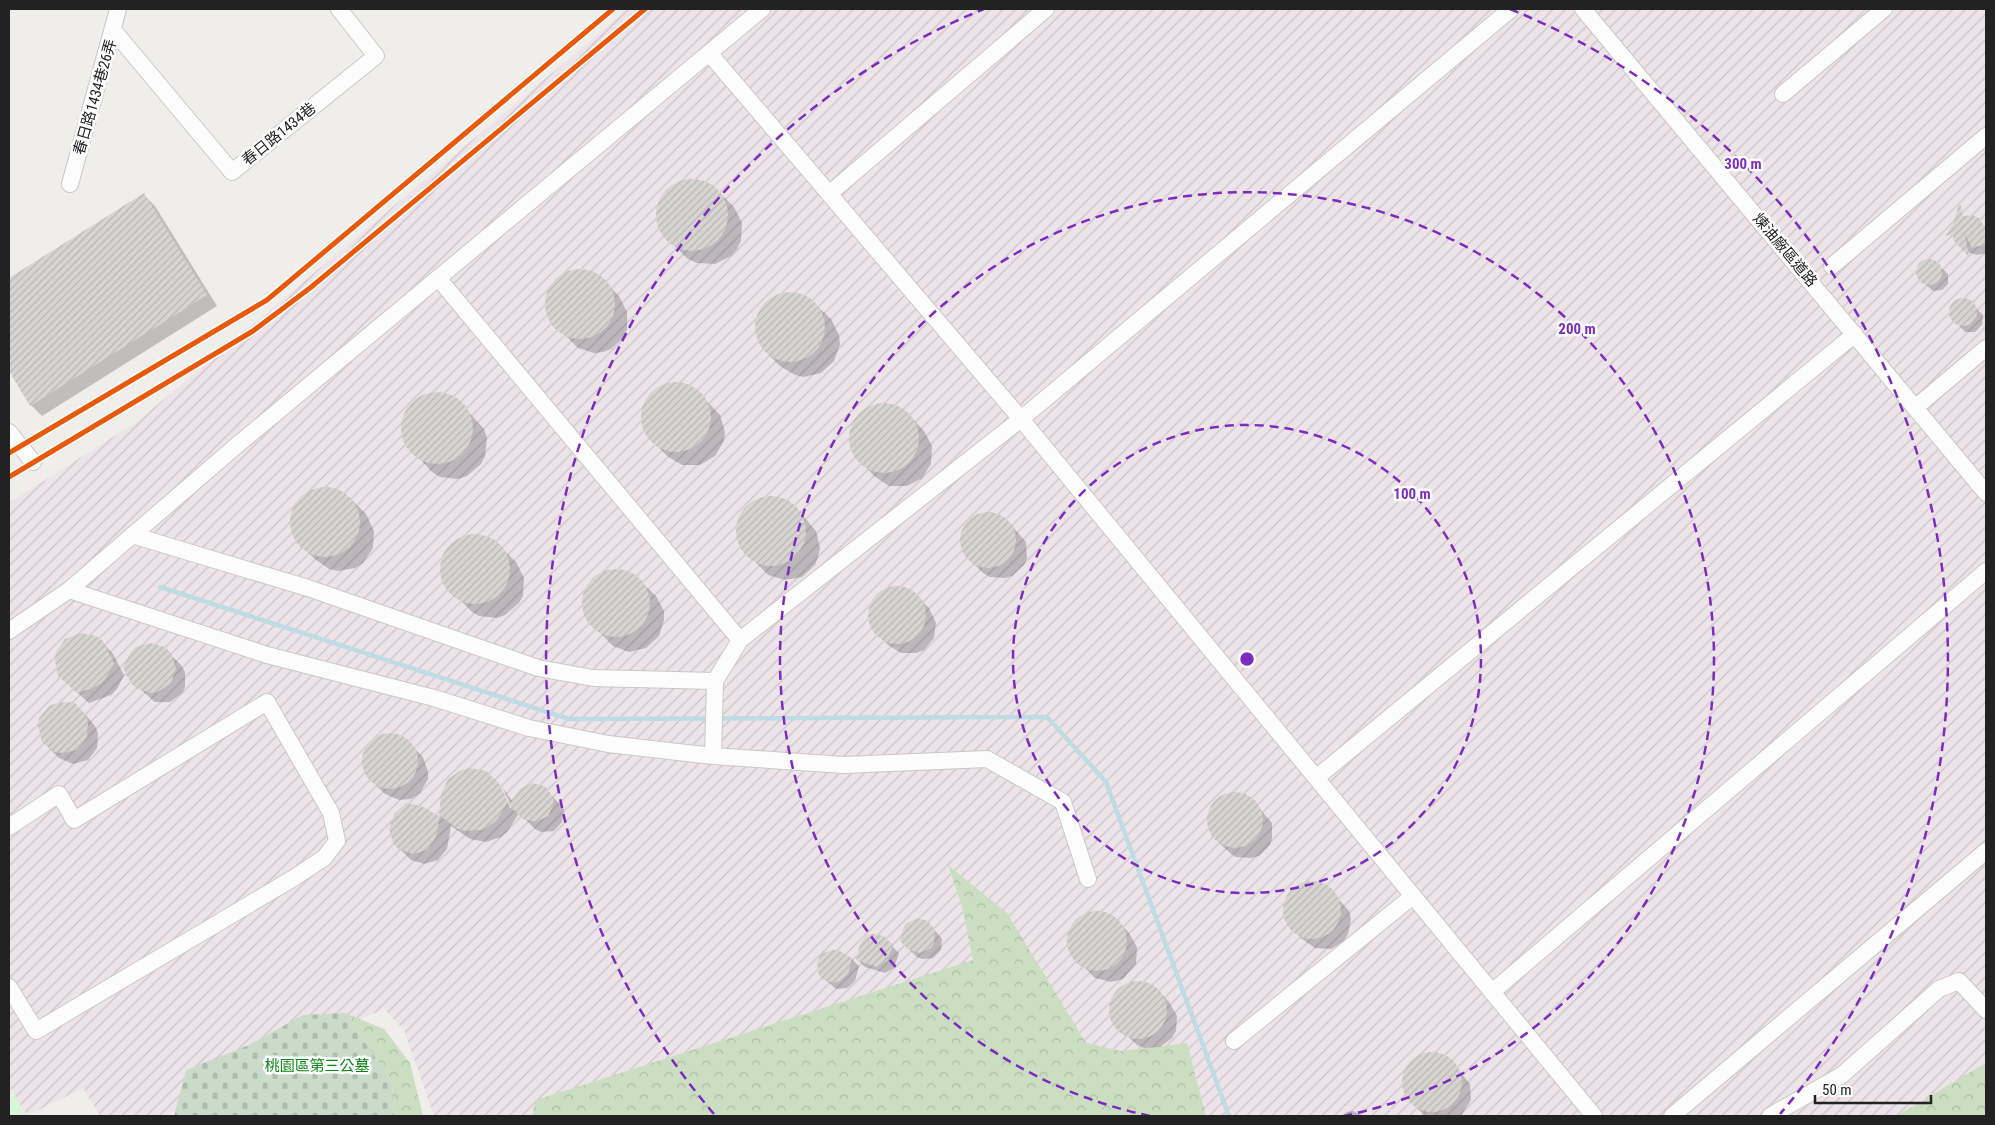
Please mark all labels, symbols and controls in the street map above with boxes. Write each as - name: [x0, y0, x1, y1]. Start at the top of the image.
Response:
- street label: 春日路1434巷26弄: [70, 37, 120, 157]
- street label: 春日路1434巷: [239, 99, 319, 169]
- text: 300 m: [1724, 155, 1762, 173]
- street label: 煉油廠區道路: [1749, 210, 1821, 290]
- text: 200 m: [1558, 320, 1596, 338]
- text: 100 m: [1393, 485, 1431, 503]
- centre of rings: [1238, 650, 1256, 668]
- park label: 桃園區第三公墓: [264, 1057, 370, 1075]
- scale bar: [1815, 1072, 1931, 1104]
- text: 50 m: [1822, 1081, 1852, 1099]

